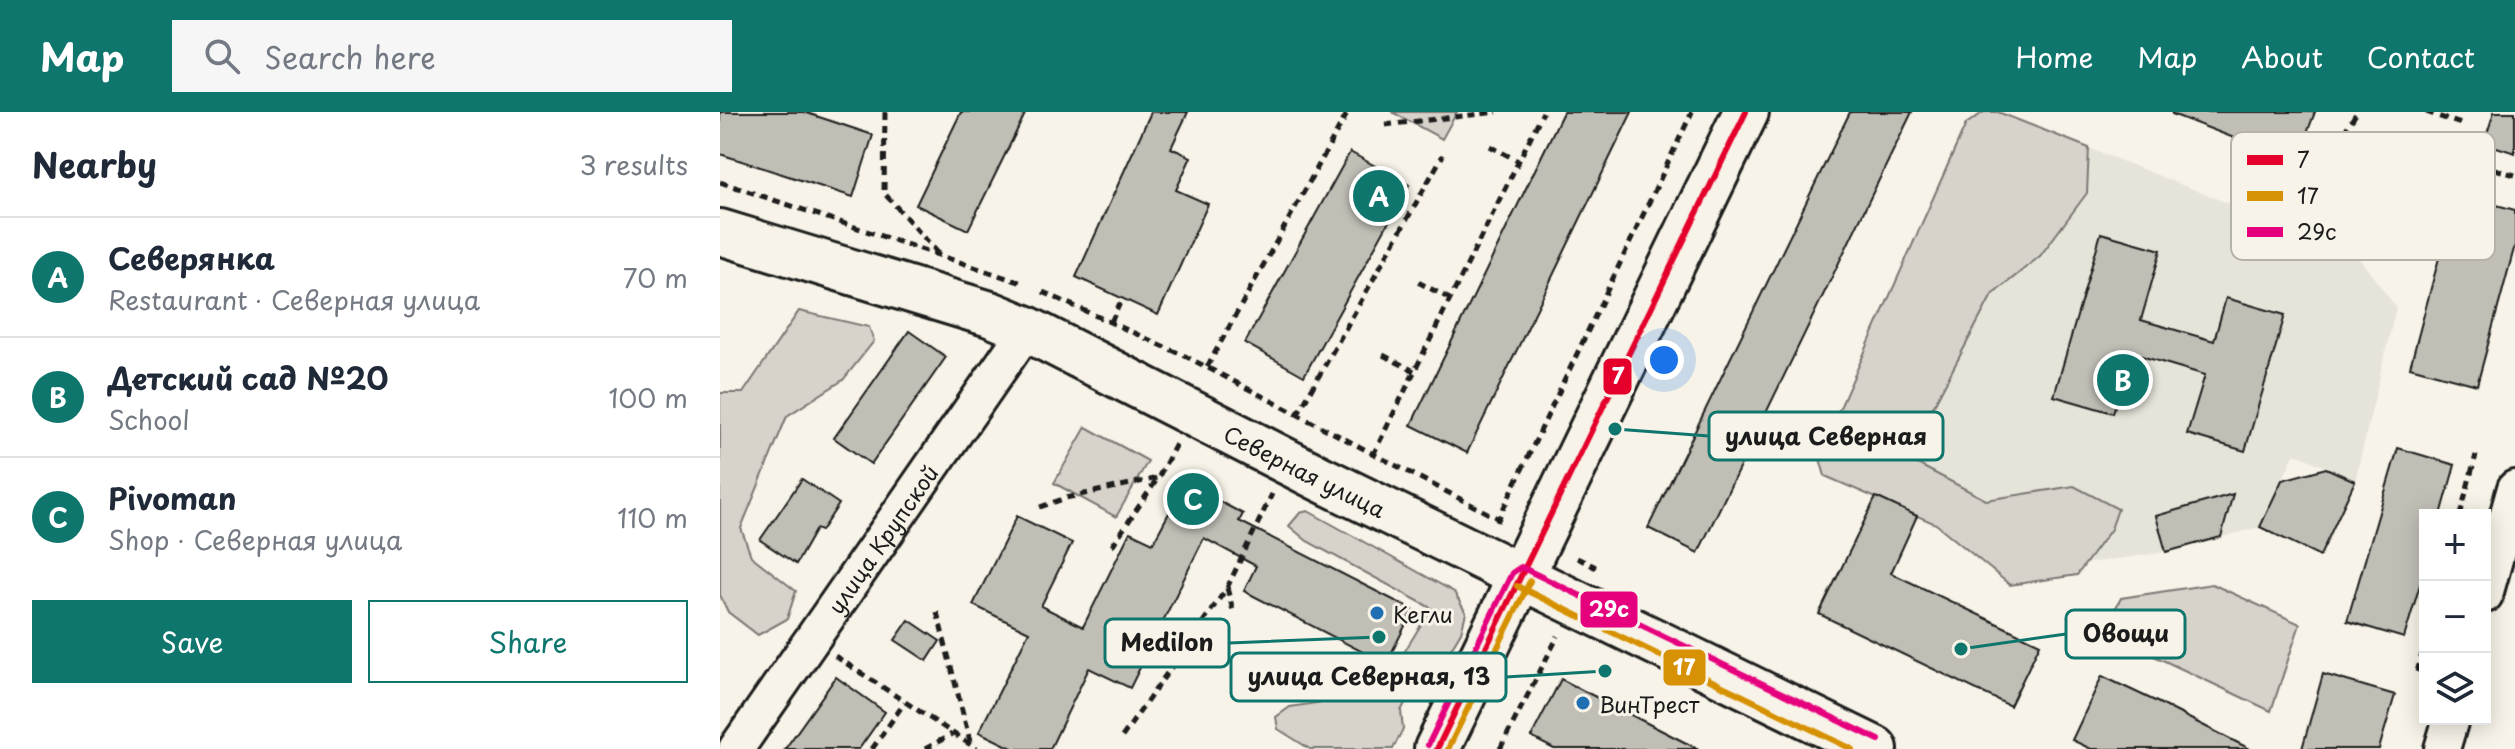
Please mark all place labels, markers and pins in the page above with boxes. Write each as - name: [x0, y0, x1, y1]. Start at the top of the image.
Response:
- pin: A: [1353, 166, 1405, 226]
- pin: B: [2097, 350, 2149, 410]
- callout: улица Северная: [1709, 412, 1943, 460]
- pin: C: [1167, 469, 1219, 529]
- place label: Кегли: [1393, 597, 1453, 630]
- marker: Кегли: [1368, 604, 1386, 622]
- callout: Овощи: [2066, 610, 2185, 658]
- callout: Medilon: [1105, 619, 1229, 667]
- callout: улица Северная, 13: [1231, 653, 1506, 701]
- place label: ВинТрест: [1599, 687, 1700, 720]
- marker: ВинТрест: [1574, 694, 1592, 712]

